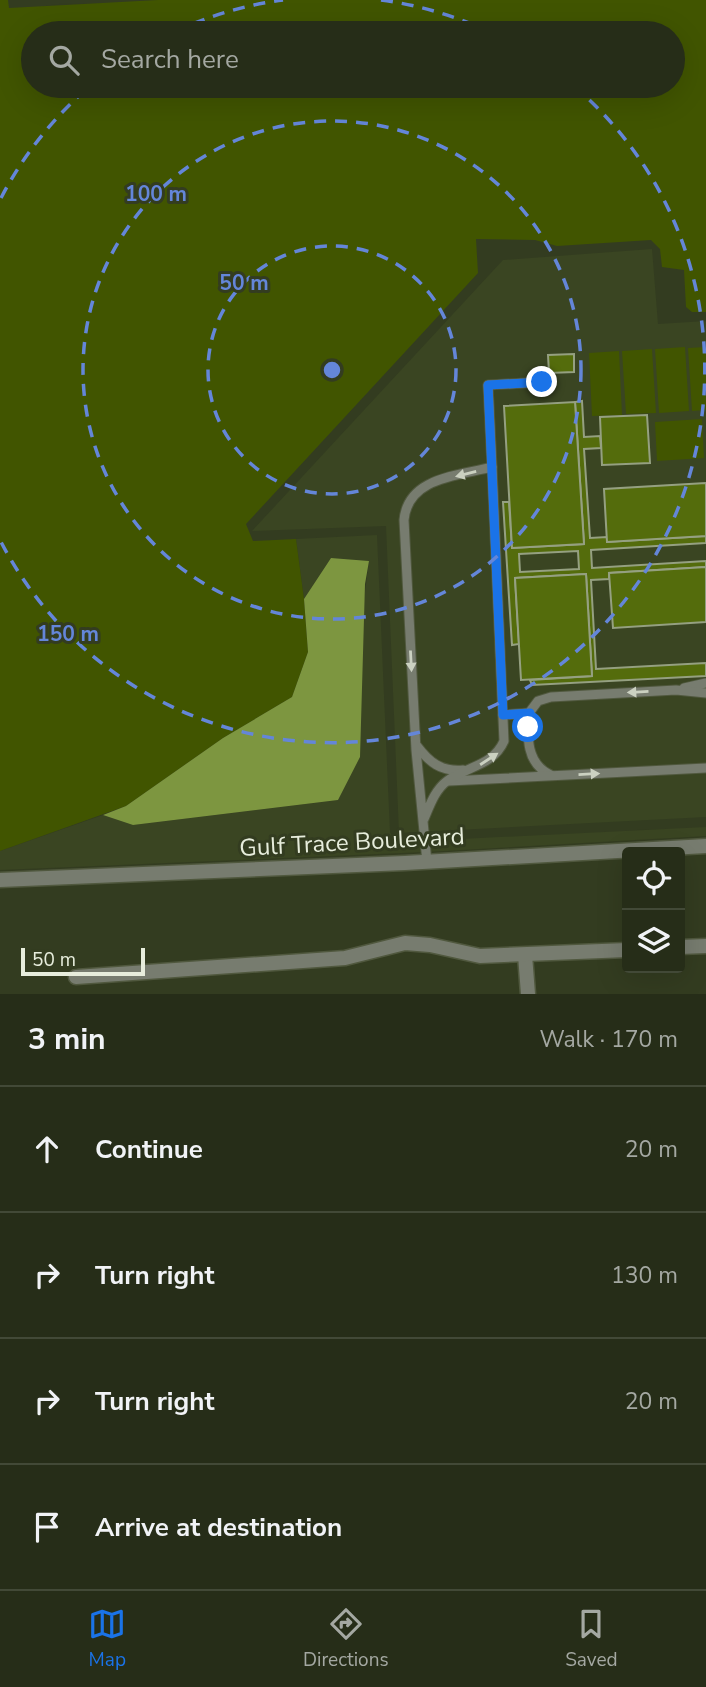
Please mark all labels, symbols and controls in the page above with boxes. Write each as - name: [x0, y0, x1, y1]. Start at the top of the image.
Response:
- search box: [21, 21, 685, 98]
- icon: search: [45, 41, 83, 79]
- text: Search here: [101, 42, 239, 77]
- text: 100 m: [125, 180, 187, 208]
- text: 50 m: [219, 269, 269, 297]
- centre of rings: [320, 358, 344, 382]
- route end: [526, 366, 557, 397]
- one-way arrow: [455, 469, 477, 480]
- text: 150 m: [37, 620, 99, 648]
- one-way arrow: [406, 650, 417, 672]
- one-way arrow: [627, 687, 649, 698]
- route start: [512, 711, 543, 742]
- one-way arrow: [479, 752, 499, 765]
- one-way arrow: [578, 768, 600, 779]
- street label: Gulf Trace Boulevard: [239, 820, 465, 864]
- map controls: [622, 847, 685, 973]
- button: locate: [622, 847, 685, 910]
- button: layers: [622, 910, 685, 973]
- scale bar: [21, 945, 145, 977]
- text: 50 m: [32, 947, 76, 973]
- text: 3 min: [28, 1019, 106, 1060]
- text: Walk · 170 m: [539, 1024, 678, 1055]
- icon: ahead: [28, 1130, 66, 1168]
- text: Continue: [95, 1132, 203, 1167]
- text: 20 m: [625, 1134, 678, 1165]
- icon: right: [28, 1256, 66, 1294]
- text: Turn right: [95, 1258, 214, 1293]
- text: 130 m: [611, 1260, 678, 1291]
- icon: right: [28, 1382, 66, 1420]
- text: Turn right: [95, 1384, 214, 1419]
- text: 20 m: [625, 1386, 678, 1417]
- icon: arrive: [28, 1508, 66, 1546]
- text: Arrive at destination: [95, 1510, 342, 1545]
- tab: Map: [88, 1605, 126, 1673]
- tab: Directions: [303, 1605, 389, 1673]
- tab: Saved: [565, 1605, 618, 1673]

